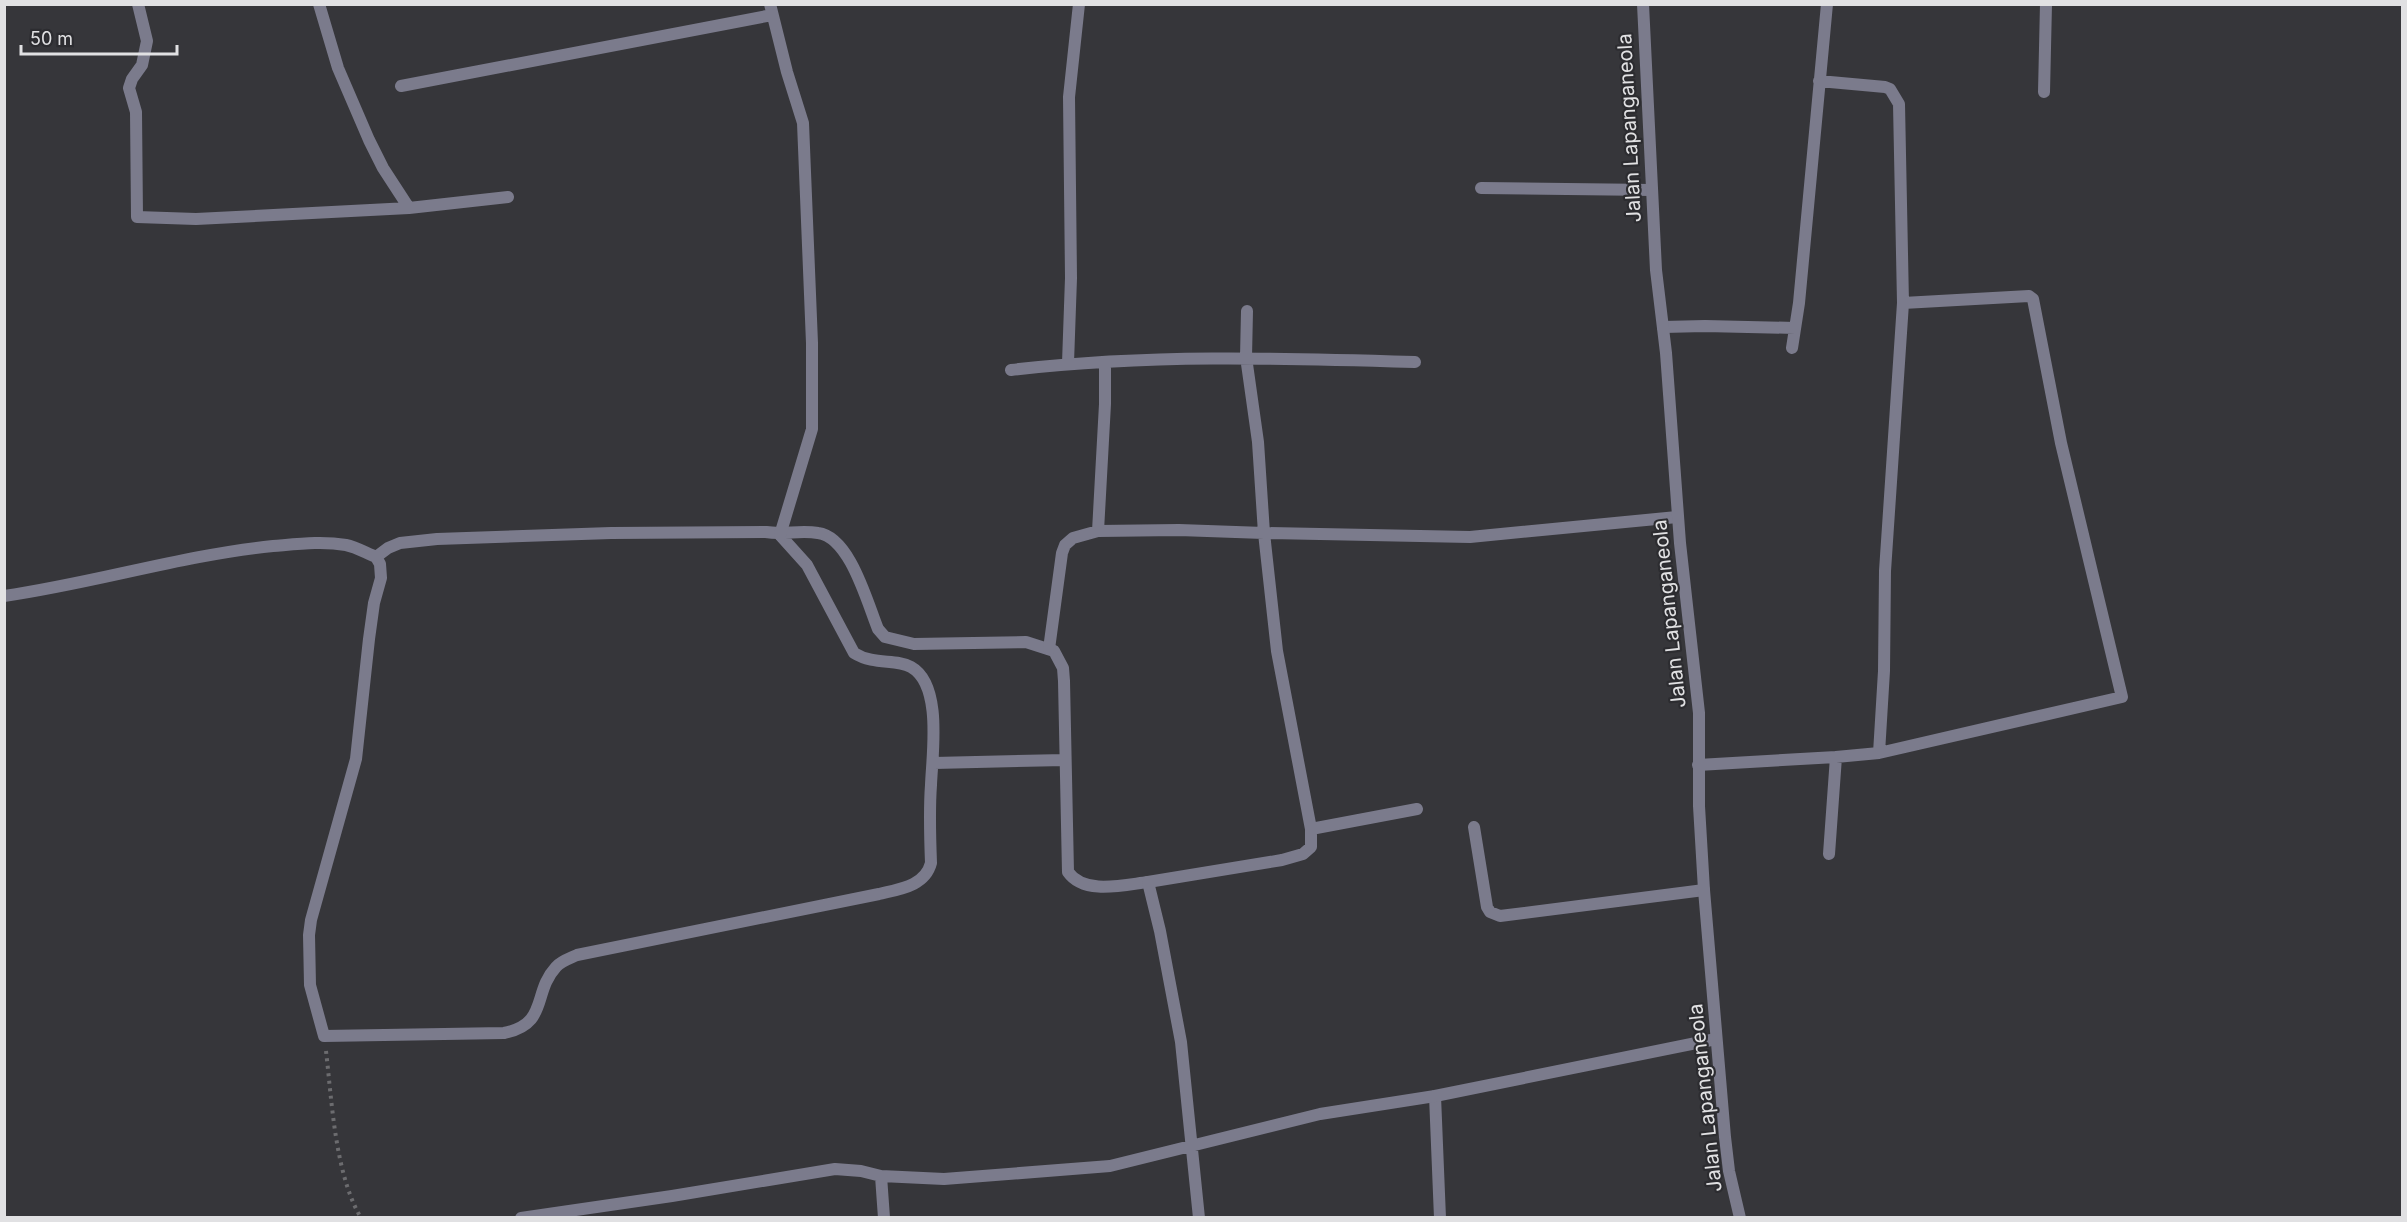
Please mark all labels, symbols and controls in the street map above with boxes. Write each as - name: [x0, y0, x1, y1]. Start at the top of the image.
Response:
- scale bar: [21, 18, 177, 56]
- text: 50 m: [30, 28, 73, 49]
- street label: Jalan Lapanganeola: [1612, 33, 1646, 223]
- street label: Jalan Lapanganeola: [1647, 519, 1691, 709]
- street label: Jalan Lapanganeola: [1683, 1003, 1727, 1193]

